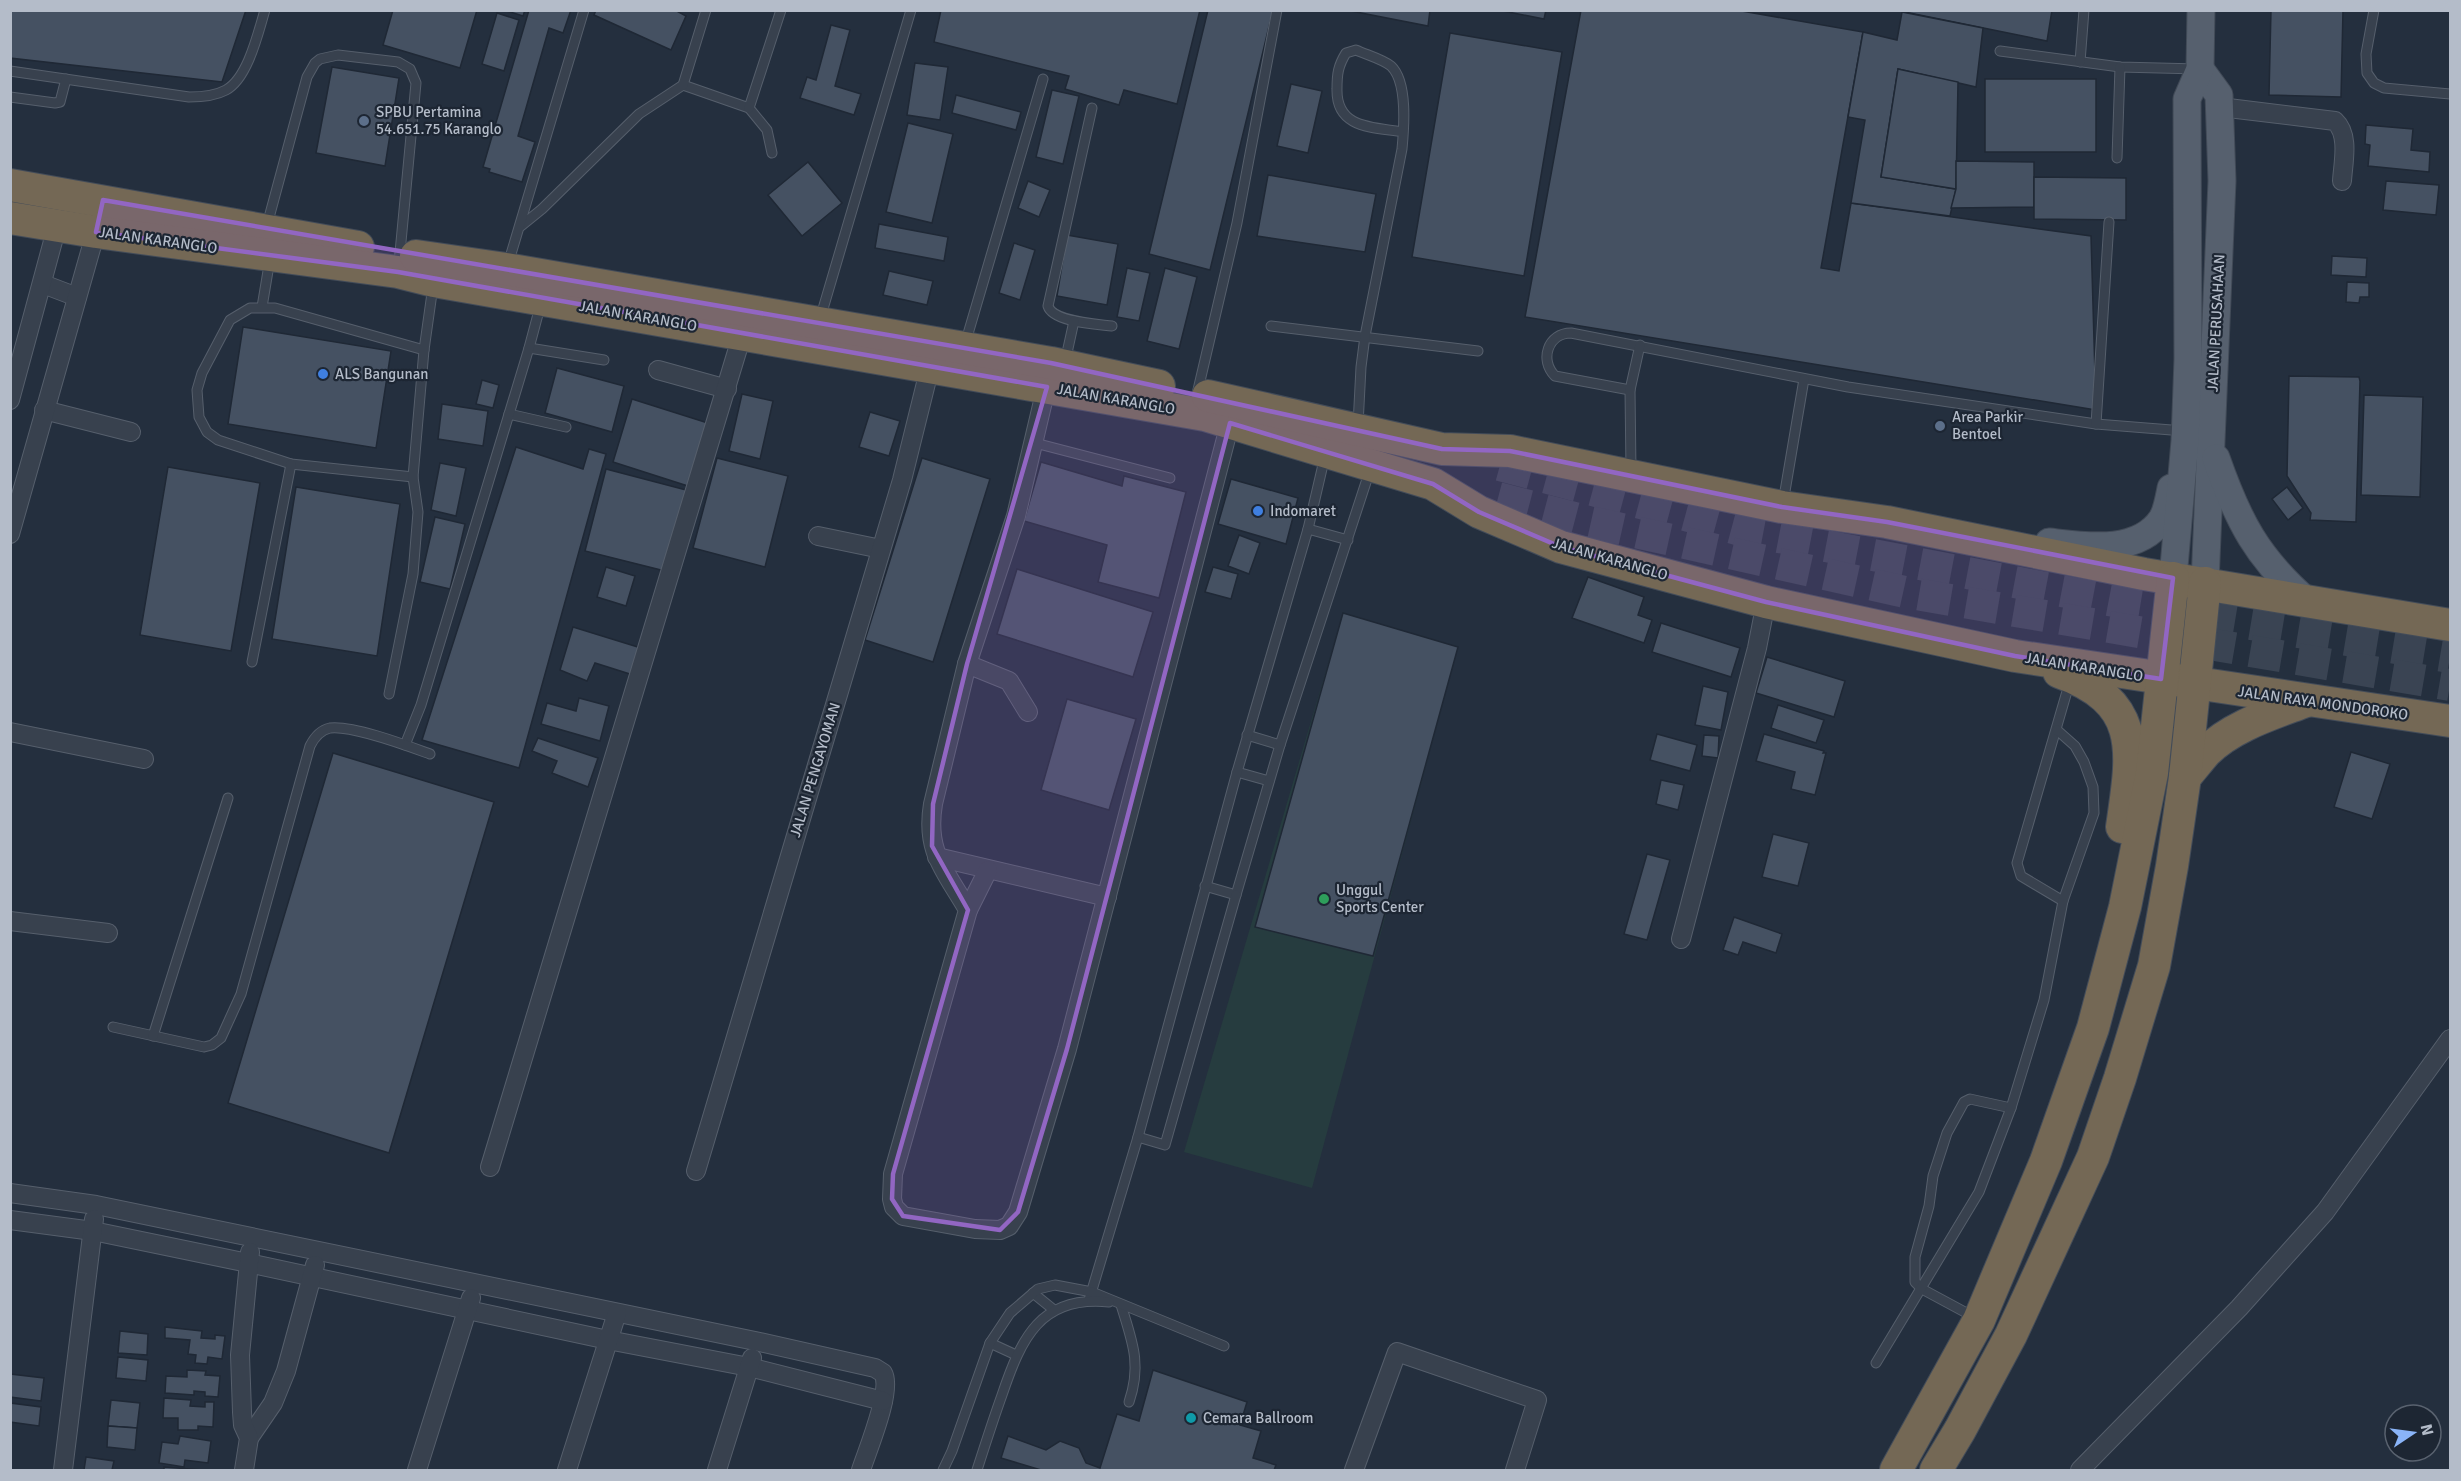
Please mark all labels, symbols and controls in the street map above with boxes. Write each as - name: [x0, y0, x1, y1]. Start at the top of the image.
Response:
- place label: SPBU Pertamina 54.651.75 Karanglo: [376, 103, 502, 138]
- marker: SPBU Pertamina 54.651.75 Karanglo: [357, 114, 371, 128]
- street label: JALAN KARANGLO: [98, 223, 218, 257]
- street label: JALAN PERUSAHAAN: [2203, 254, 2229, 392]
- street label: JALAN KARANGLO: [578, 297, 698, 335]
- place label: ALS Bangunan: [335, 365, 428, 383]
- marker: ALS Bangunan: [316, 367, 330, 381]
- street label: JALAN KARANGLO: [1056, 380, 1176, 418]
- place label: Area Parkir Bentoel: [1952, 408, 2024, 443]
- marker: Area Parkir Bentoel: [1933, 419, 1947, 433]
- place label: Indomaret: [1270, 502, 1336, 520]
- marker: Indomaret: [1251, 504, 1265, 518]
- street label: JALAN KARANGLO: [1550, 534, 1670, 584]
- street label: JALAN KARANGLO: [2024, 649, 2144, 685]
- street label: JALAN RAYA MONDOROKO: [2237, 682, 2409, 724]
- street label: JALAN PENGAYOMAN: [786, 701, 844, 839]
- place label: Unggul Sports Center: [1336, 881, 1424, 916]
- marker: Unggul Sports Center: [1317, 892, 1331, 906]
- north arrow: [2383, 1403, 2443, 1463]
- place label: Cemara Ballroom: [1203, 1409, 1313, 1427]
- marker: Cemara Ballroom: [1184, 1411, 1198, 1425]
- text: N: [2416, 1422, 2438, 1438]

